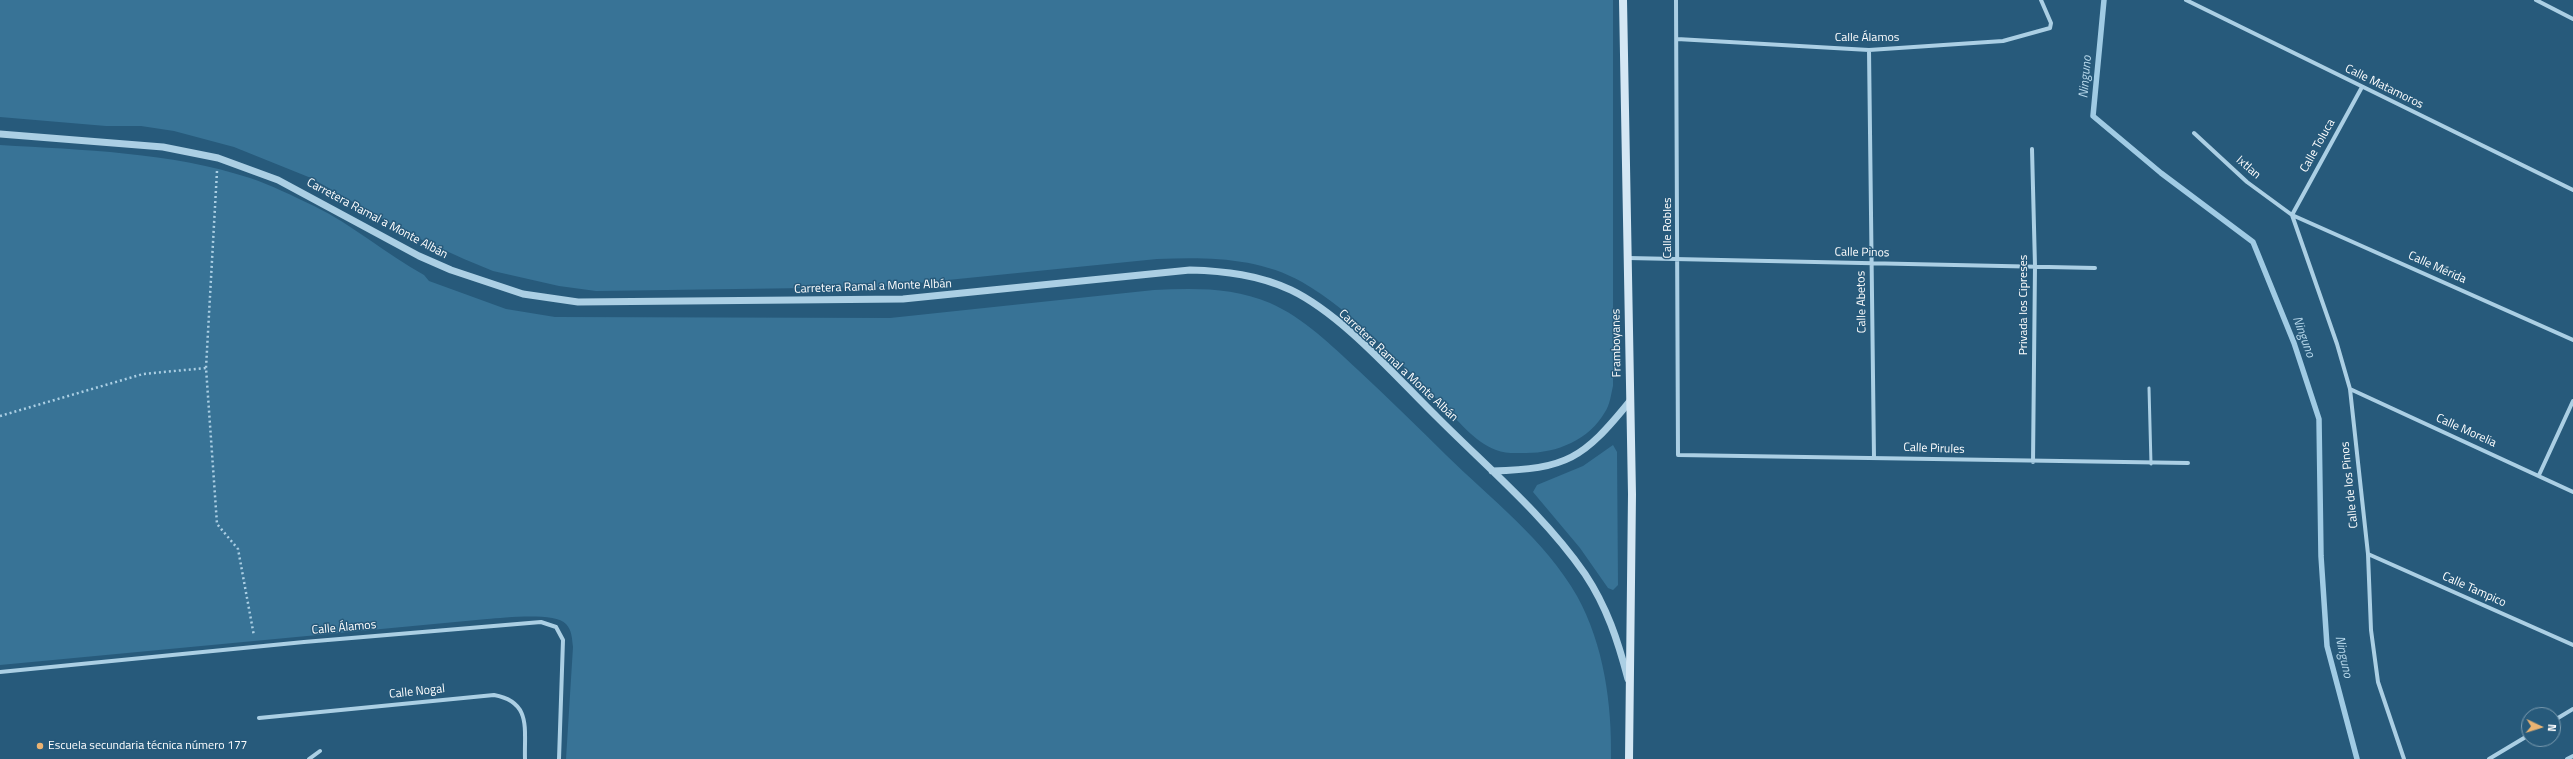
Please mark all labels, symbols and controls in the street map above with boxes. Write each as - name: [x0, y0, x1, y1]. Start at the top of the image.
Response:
- street label: Calle Álamos: [1835, 31, 1899, 45]
- water label: Ninguno: [2076, 55, 2096, 99]
- street label: Calle Matamoros: [2342, 62, 2426, 112]
- street label: Calle Toluca: [2297, 117, 2339, 175]
- street label: Ixtlan: [2233, 153, 2263, 183]
- street label: Carretera Ramal a Monte Albán: [304, 176, 450, 262]
- street label: Calle Robles: [1661, 197, 1675, 259]
- street label: Calle Pinos: [1834, 245, 1890, 261]
- street label: Calle Mérida: [2406, 249, 2468, 287]
- street label: Privada los Cipreses: [2017, 255, 2031, 355]
- street label: Calle Abetos: [1854, 271, 1870, 333]
- street label: Carretera Ramal a Monte Albán: [794, 277, 952, 297]
- street label: Carretera Ramal a Monte Albán: [1335, 307, 1461, 425]
- street label: Framboyanes: [1609, 309, 1625, 377]
- water label: Ninguno: [2288, 314, 2318, 360]
- street label: Calle Morelia: [2434, 411, 2498, 451]
- street label: Calle Pirules: [1903, 441, 1965, 457]
- street label: Calle de los Pinos: [2338, 441, 2362, 529]
- street label: Calle Tampico: [2440, 569, 2508, 611]
- street label: Calle Álamos: [311, 618, 377, 638]
- water label: Ninguno: [2331, 634, 2355, 680]
- street label: Calle Nogal: [388, 682, 446, 702]
- north arrow: [2521, 707, 2561, 747]
- text: N: [2544, 723, 2560, 732]
- place label: Escuela secundaria técnica número 177: [48, 739, 247, 753]
- marker: Escuela secundaria técnica número 177: [35, 741, 45, 751]

